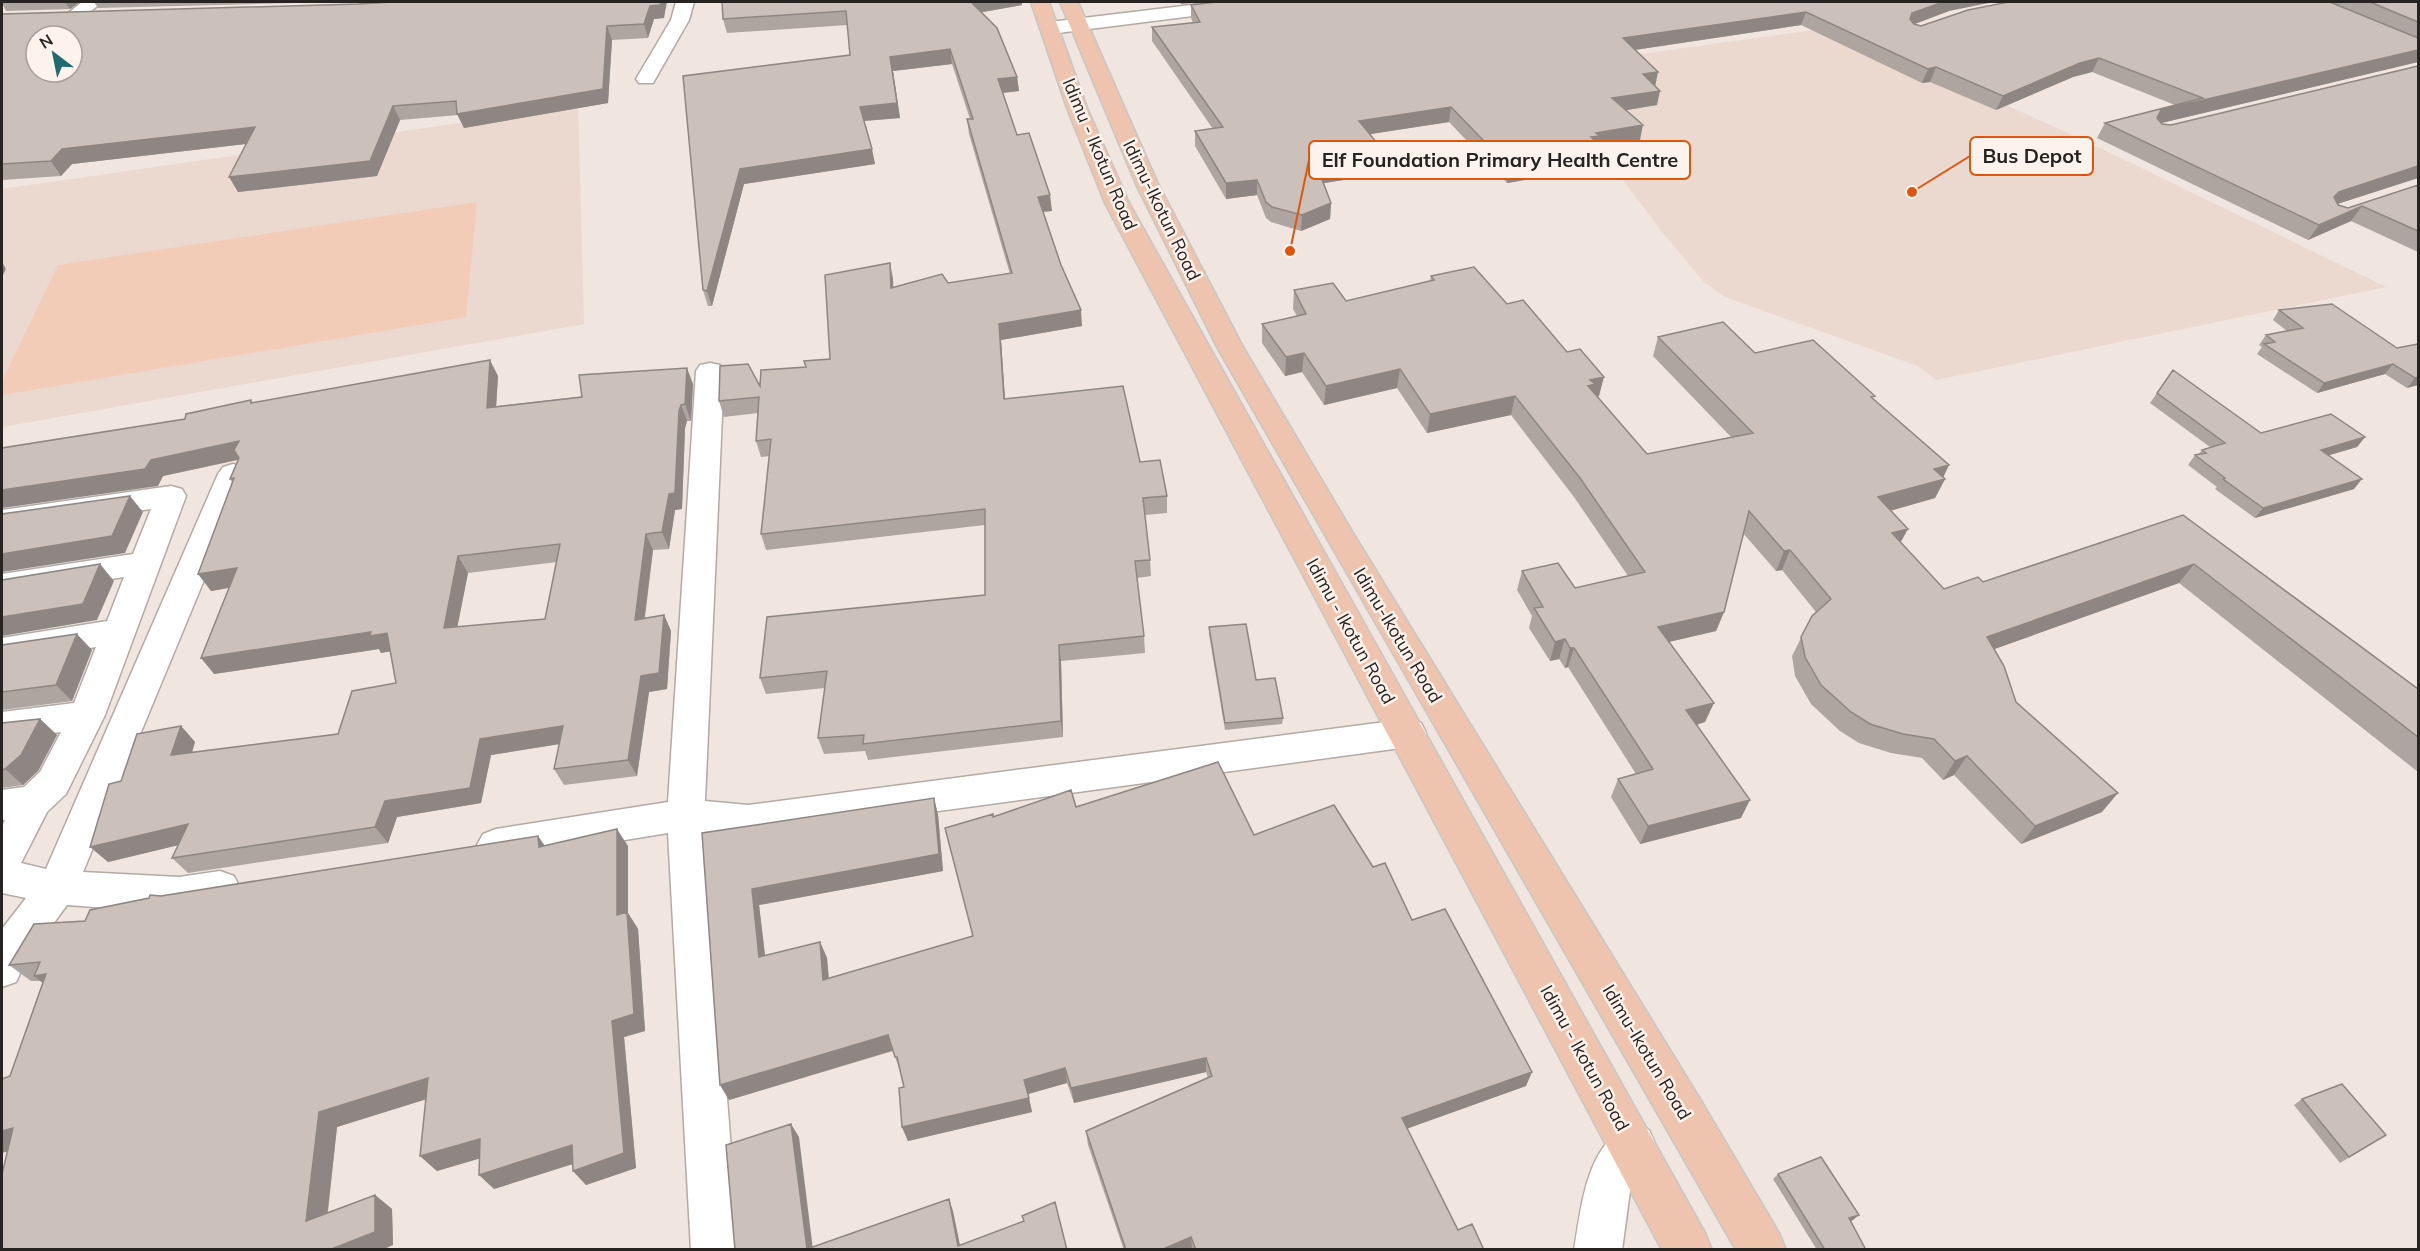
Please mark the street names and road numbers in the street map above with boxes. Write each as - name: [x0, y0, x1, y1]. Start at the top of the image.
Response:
- street label: Idimu - Ikotun Road: [1058, 74, 1142, 234]
- street label: Idimu-Ikotun Road: [1118, 136, 1206, 284]
- street label: Idimu - Ikotun Road: [1301, 554, 1401, 708]
- street label: Idimu-Ikotun Road: [1349, 563, 1447, 707]
- street label: Idimu-Ikotun Road: [1598, 980, 1696, 1124]
- street label: Idimu - Ikotun Road: [1535, 981, 1635, 1135]

